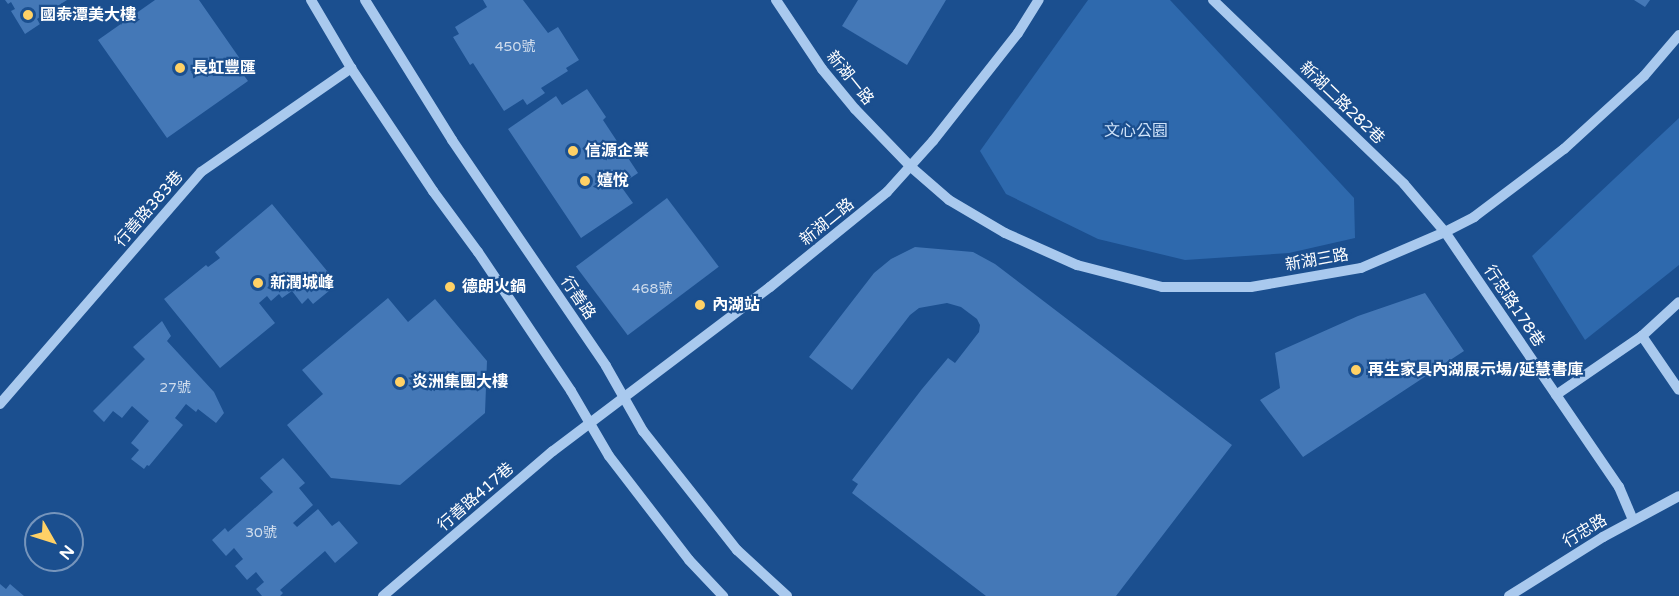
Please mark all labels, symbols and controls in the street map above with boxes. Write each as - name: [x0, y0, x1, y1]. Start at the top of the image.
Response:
- place label: 國泰潭美大樓: [40, 5, 136, 25]
- marker: 國泰潭美大樓: [21, 8, 35, 22]
- house number: 450號: [495, 39, 535, 55]
- street label: 新湖一路: [822, 47, 878, 109]
- place label: 長虹豐匯: [192, 58, 256, 78]
- street label: 新湖二路282巷: [1296, 58, 1388, 148]
- marker: 長虹豐匯: [173, 61, 187, 75]
- park label: 文心公園: [1104, 121, 1168, 141]
- place label: 信源企業: [585, 141, 649, 161]
- marker: 信源企業: [566, 144, 580, 158]
- street label: 行善路383巷: [111, 167, 187, 251]
- place label: 嬉悅: [597, 171, 629, 191]
- marker: 嬉悅: [578, 174, 592, 188]
- street label: 新湖二路: [796, 194, 858, 250]
- street label: 新湖三路: [1284, 245, 1350, 275]
- street label: 行忠路178巷: [1480, 262, 1548, 350]
- place label: 新潤城峰: [270, 273, 334, 293]
- street label: 行善路: [557, 273, 599, 323]
- marker: 新潤城峰: [251, 276, 265, 290]
- place label: 德朗火鍋: [462, 277, 526, 297]
- marker: 德朗火鍋: [443, 280, 457, 294]
- house number: 468號: [632, 281, 672, 297]
- place label: 內湖站: [712, 295, 760, 315]
- marker: 內湖站: [693, 298, 707, 312]
- place label: 再生家具內湖展示場/延慧書庫: [1368, 360, 1583, 380]
- marker: 再生家具內湖展示場/延慧書庫: [1349, 363, 1363, 377]
- place label: 炎洲集團大樓: [412, 372, 508, 392]
- marker: 炎洲集團大樓: [393, 375, 407, 389]
- house number: 27號: [159, 380, 191, 396]
- street label: 行善路417巷: [434, 459, 518, 535]
- street label: 行忠路: [1559, 510, 1611, 552]
- north arrow: [24, 512, 84, 572]
- house number: 30號: [245, 525, 277, 541]
- text: N: [55, 541, 78, 563]

